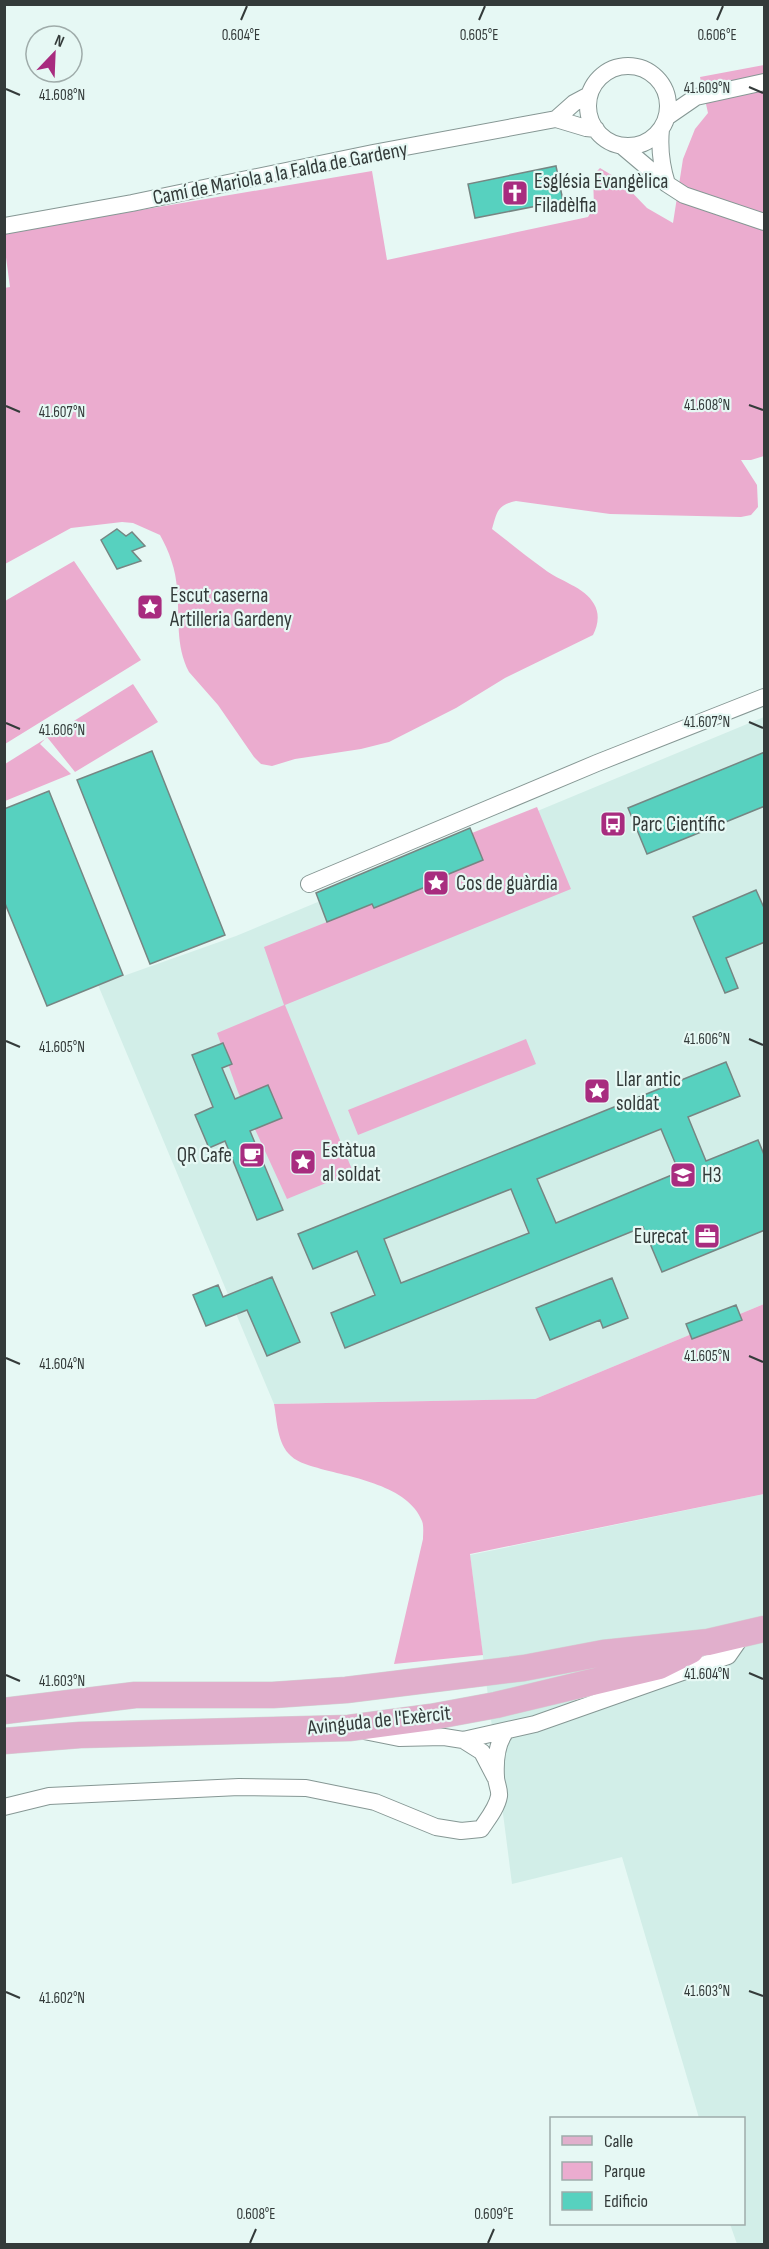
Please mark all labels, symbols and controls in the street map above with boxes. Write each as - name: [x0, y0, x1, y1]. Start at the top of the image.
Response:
- north arrow: [24, 24, 84, 84]
- text: 0.604°E: [222, 26, 260, 45]
- text: 0.605°E: [460, 26, 498, 45]
- text: 0.606°E: [697, 26, 737, 45]
- text: N: [52, 31, 67, 52]
- text: 41.609°N: [684, 79, 730, 98]
- text: 41.608°N: [39, 86, 85, 105]
- street label: Camí de Mariola a la Falda de Gardeny: [151, 136, 410, 210]
- place label: Església Evangèlica Filadèlfia: [534, 169, 668, 218]
- church icon: Església Evangèlica Filadèlfia: [500, 178, 530, 208]
- text: 41.608°N: [684, 396, 730, 415]
- text: 41.607°N: [39, 403, 85, 422]
- place label: Escut caserna Artilleria Gardeny: [169, 583, 292, 632]
- place icon: Escut caserna Artilleria Gardeny: [135, 592, 165, 622]
- text: 41.607°N: [684, 713, 730, 732]
- text: 41.606°N: [39, 721, 85, 740]
- bus stop icon: Parc Científic: [598, 809, 628, 839]
- place label: Parc Científic: [632, 812, 726, 837]
- place icon: Cos de guàrdia: [421, 868, 451, 898]
- place label: Cos de guàrdia: [456, 871, 558, 896]
- text: 41.606°N: [684, 1030, 730, 1049]
- text: 41.605°N: [39, 1038, 85, 1057]
- place label: Llar antic soldat: [616, 1067, 681, 1116]
- place icon: Llar antic soldat: [582, 1076, 612, 1106]
- place label: Estàtua al soldat: [322, 1138, 381, 1187]
- cafe icon: QR Cafe: [237, 1140, 267, 1170]
- place label: QR Cafe: [177, 1143, 232, 1168]
- place icon: Estàtua al soldat: [288, 1147, 318, 1177]
- school or university icon: H3: [668, 1160, 698, 1190]
- place label: H3: [702, 1163, 721, 1188]
- office icon: Eurecat: [692, 1221, 722, 1251]
- place label: Eurecat: [634, 1224, 688, 1249]
- text: 41.605°N: [684, 1347, 730, 1366]
- text: 41.604°N: [39, 1355, 85, 1374]
- text: 41.604°N: [684, 1665, 730, 1684]
- text: 41.603°N: [39, 1672, 85, 1691]
- street label: Avinguda de l'Exèrcit: [305, 1701, 452, 1741]
- text: 41.603°N: [684, 1982, 730, 2001]
- text: 41.602°N: [39, 1989, 85, 2008]
- legend: [550, 2117, 745, 2225]
- text: Calle: [604, 2131, 633, 2152]
- text: Parque: [604, 2161, 645, 2182]
- text: Edificio: [604, 2191, 648, 2212]
- text: 0.608°E: [237, 2205, 275, 2224]
- text: 0.609°E: [474, 2205, 514, 2224]

